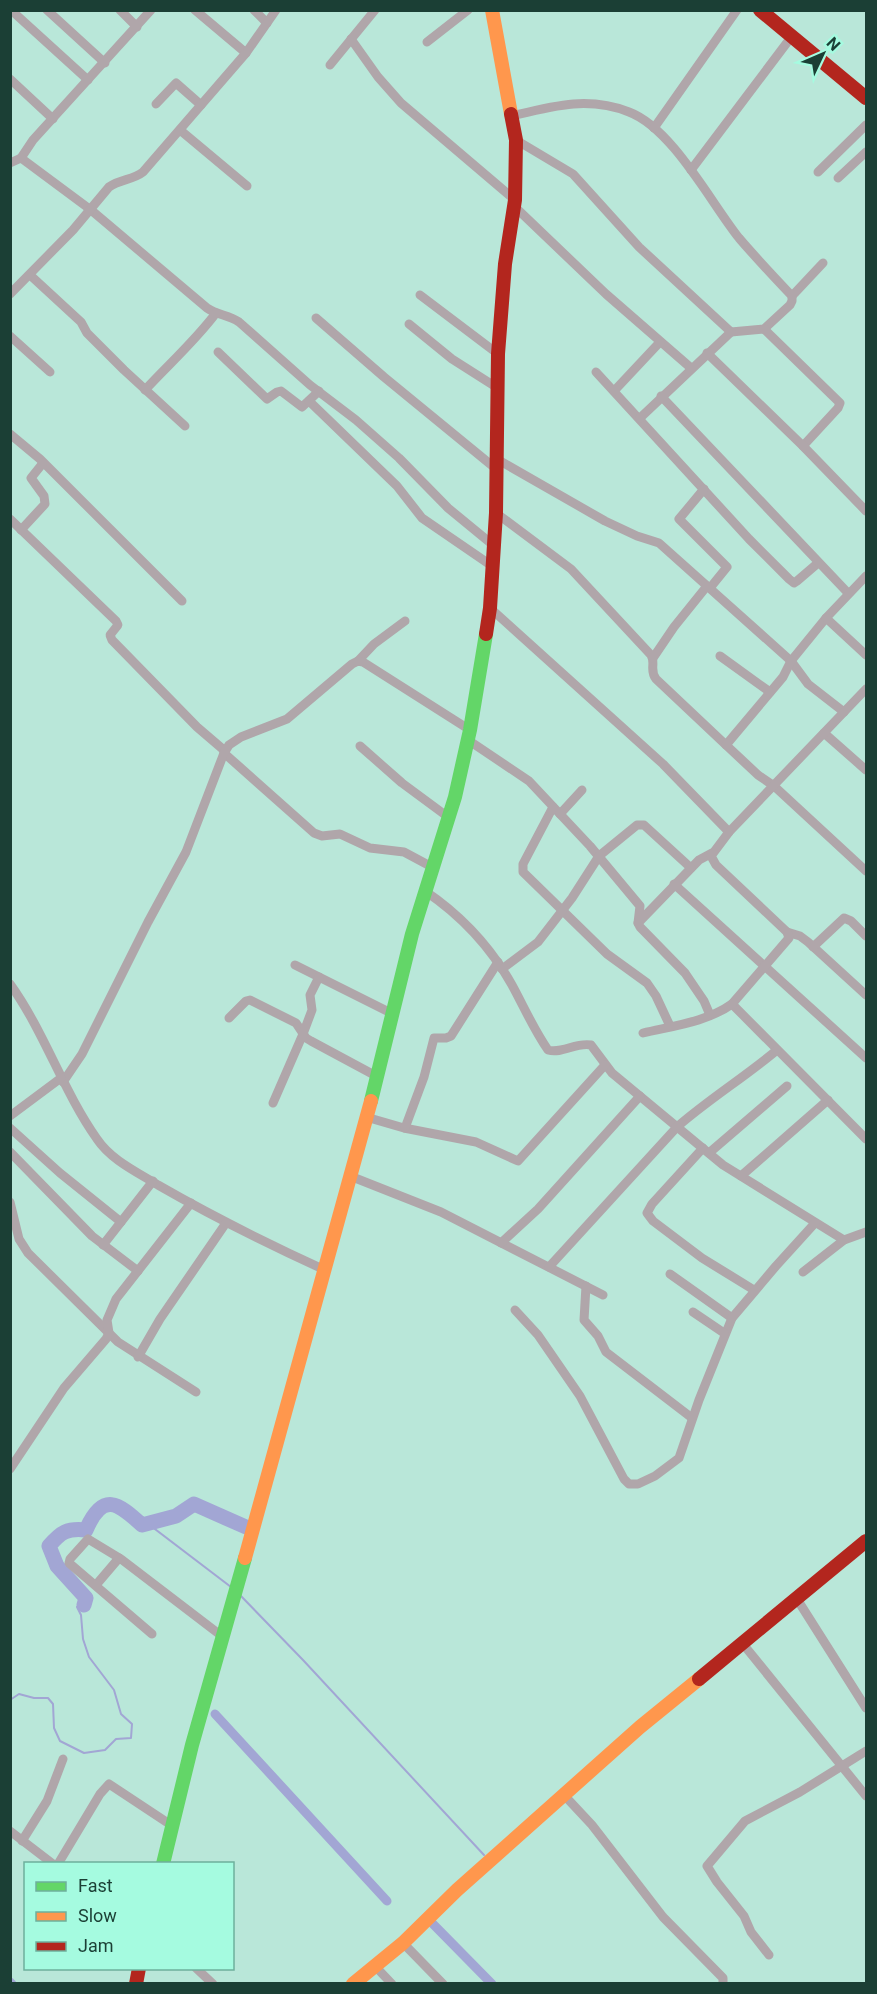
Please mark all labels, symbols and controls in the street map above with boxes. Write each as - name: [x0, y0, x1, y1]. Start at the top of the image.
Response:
- north arrow: [793, 24, 853, 84]
- text: N: [823, 33, 844, 55]
- legend: [24, 1862, 234, 1970]
- text: Fast: [78, 1875, 113, 1896]
- text: Slow: [78, 1905, 117, 1926]
- text: Jam: [78, 1935, 114, 1956]

